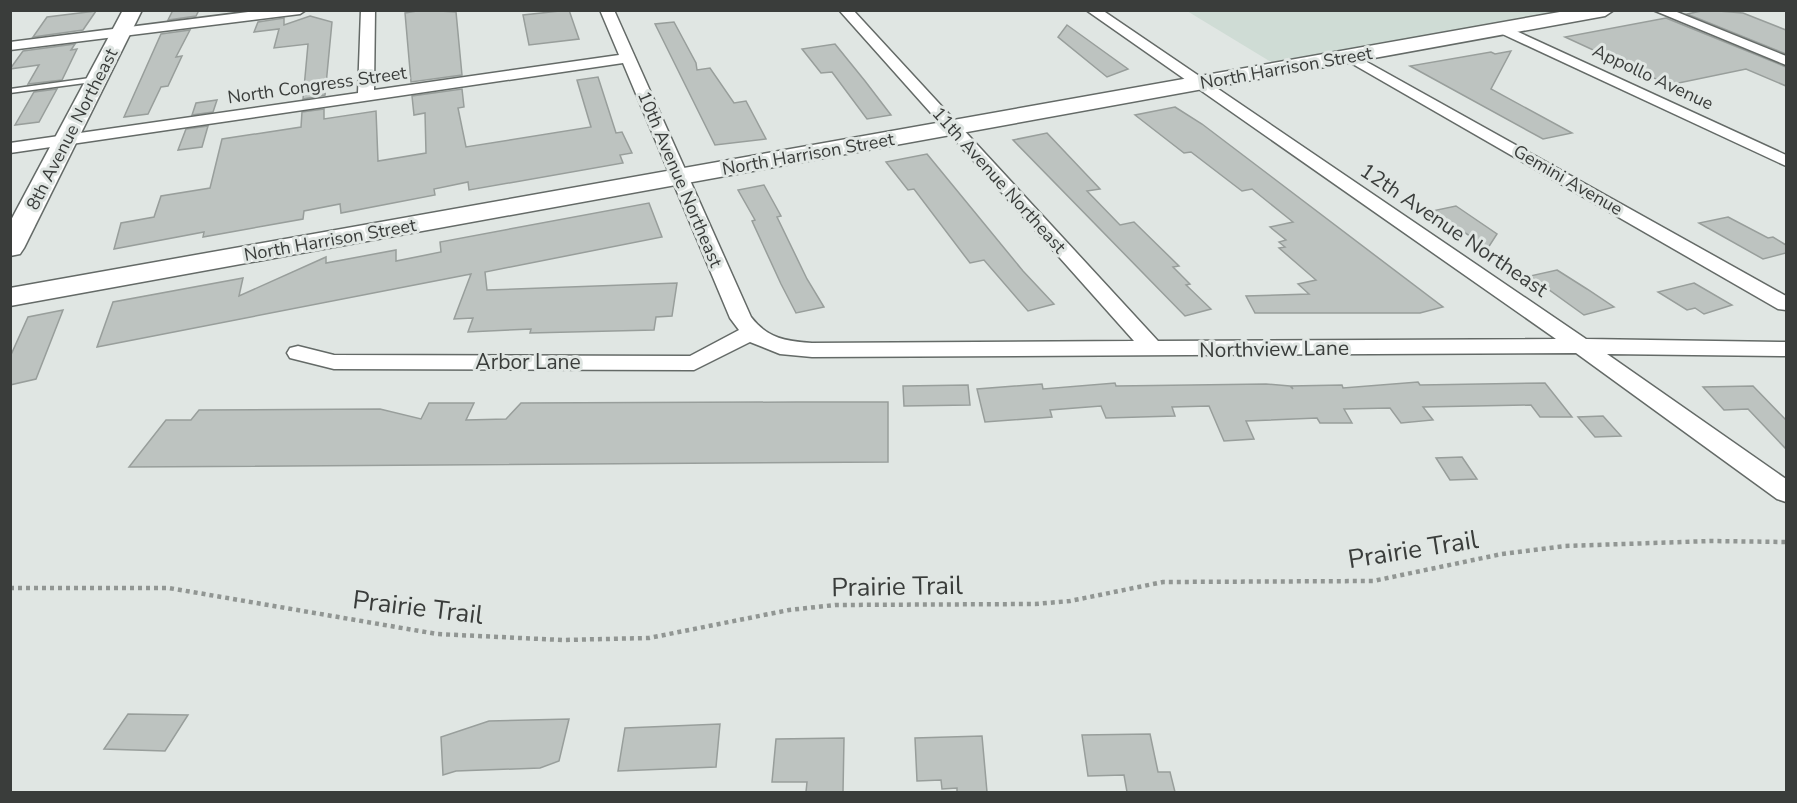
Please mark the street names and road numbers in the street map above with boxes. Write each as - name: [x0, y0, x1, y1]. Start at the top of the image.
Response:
- street label: Appollo Avenue: [1589, 39, 1717, 115]
- street label: North Harrison Street: [1198, 41, 1375, 95]
- street label: 8th Avenue Northeast: [21, 43, 124, 214]
- street label: North Congress Street: [226, 60, 409, 109]
- street label: 10th Avenue Northeast: [632, 87, 728, 271]
- street label: 11th Avenue Northeast: [927, 102, 1072, 259]
- street label: North Harrison Street: [720, 127, 897, 181]
- street label: Gemini Avenue: [1509, 139, 1627, 221]
- street label: 12th Avenue Northeast: [1355, 157, 1554, 304]
- street label: North Harrison Street: [242, 213, 419, 267]
- street label: Northview Lane: [1199, 334, 1349, 364]
- street label: Arbor Lane: [475, 348, 581, 376]
- street label: Prairie Trail: [1345, 522, 1481, 577]
- street label: Prairie Trail: [831, 568, 963, 605]
- street label: Prairie Trail: [351, 582, 486, 633]

